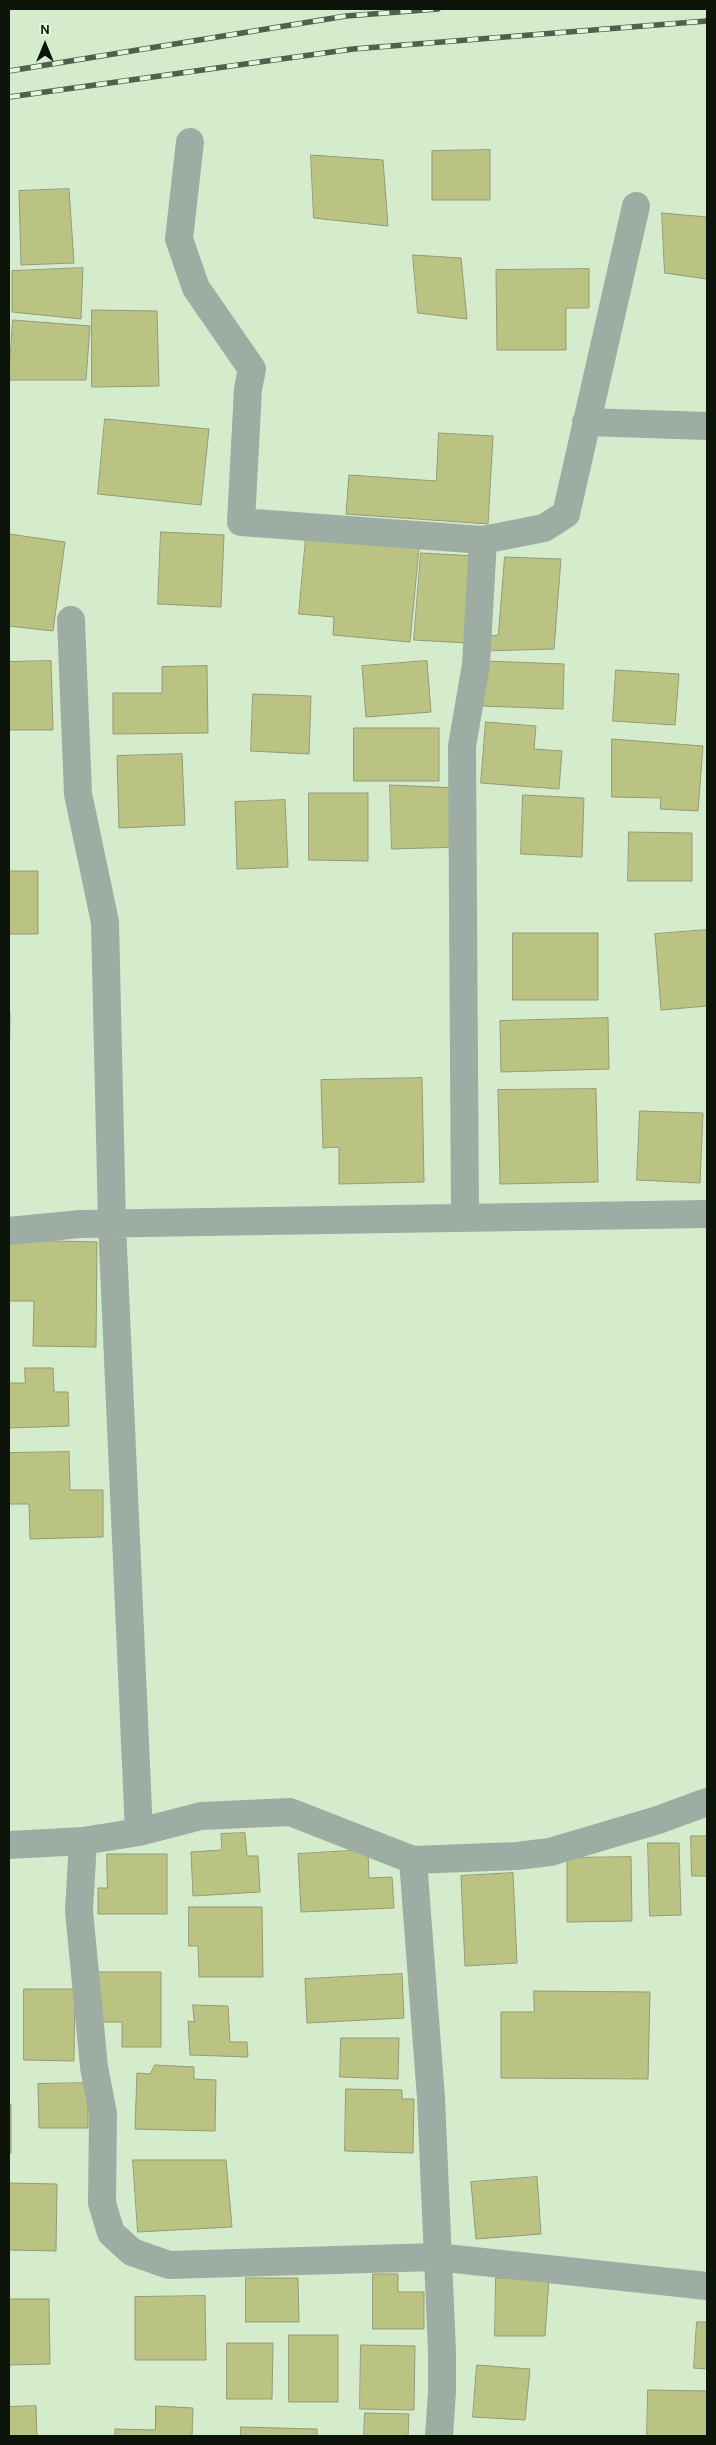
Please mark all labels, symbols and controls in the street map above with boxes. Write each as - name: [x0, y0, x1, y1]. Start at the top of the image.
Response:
- north arrow: [20, 20, 70, 70]
- text: N: [40, 21, 50, 38]

